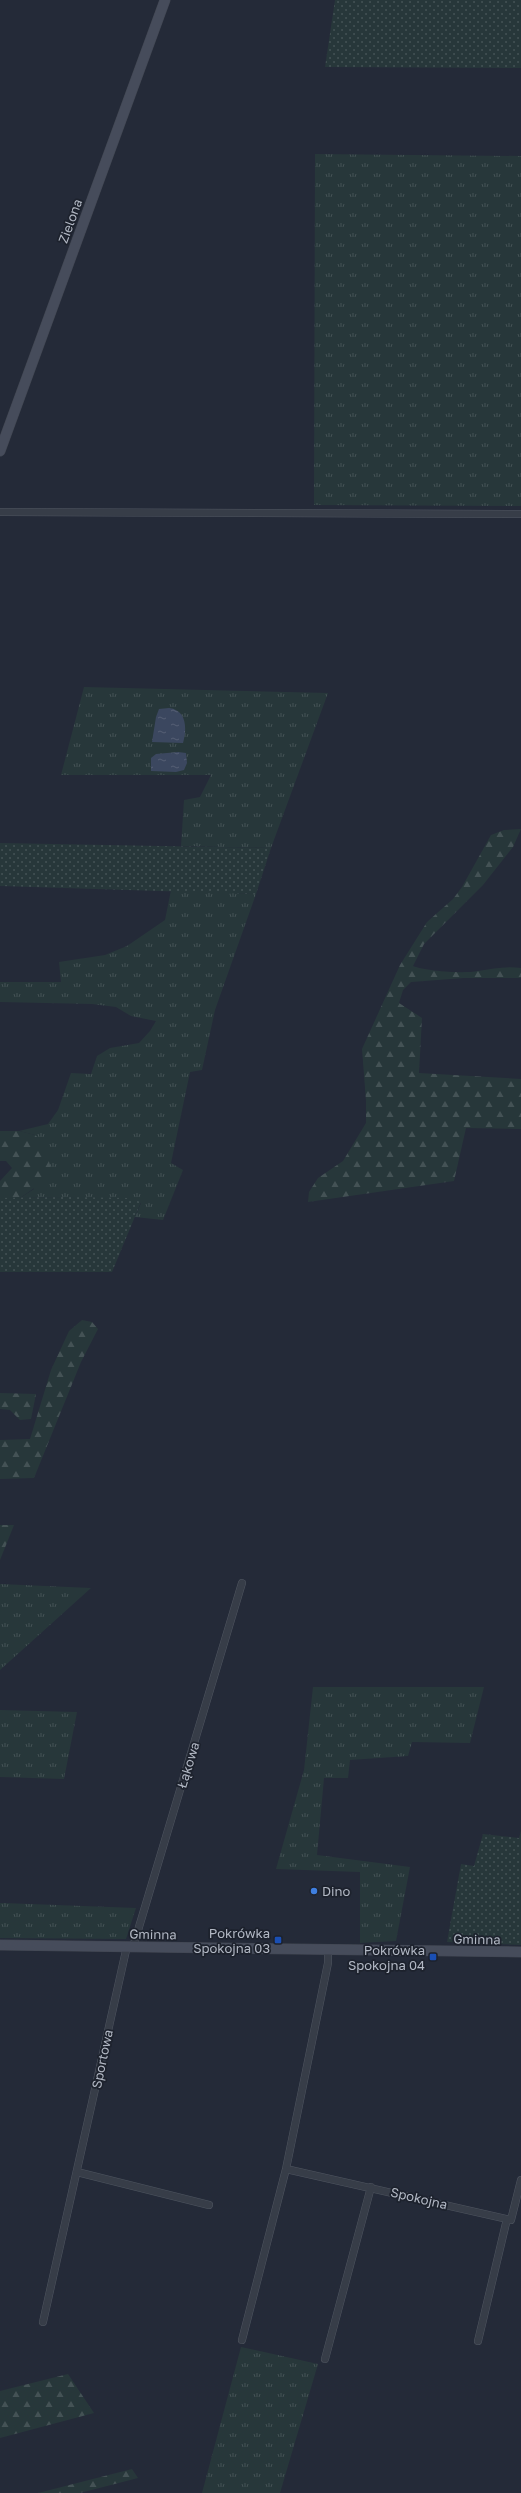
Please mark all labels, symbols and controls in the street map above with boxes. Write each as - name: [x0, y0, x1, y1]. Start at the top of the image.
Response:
- street label: Zielona: [55, 197, 85, 245]
- street label: Łąkowa: [173, 1740, 203, 1790]
- place label: Dino: [322, 1883, 351, 1899]
- marker: Dino: [309, 1886, 319, 1896]
- place label: Pokrówka Spokojna 03: [193, 1925, 270, 1956]
- street label: Gminna: [129, 1926, 177, 1942]
- street label: Gminna: [453, 1931, 501, 1947]
- marker: Pokrówka Spokojna 03: [273, 1935, 283, 1945]
- place label: Pokrówka Spokojna 04: [348, 1942, 425, 1973]
- marker: Pokrówka Spokojna 04: [428, 1952, 438, 1962]
- street label: Sportowa: [88, 2028, 116, 2090]
- street label: Spokojna: [389, 2184, 449, 2212]

